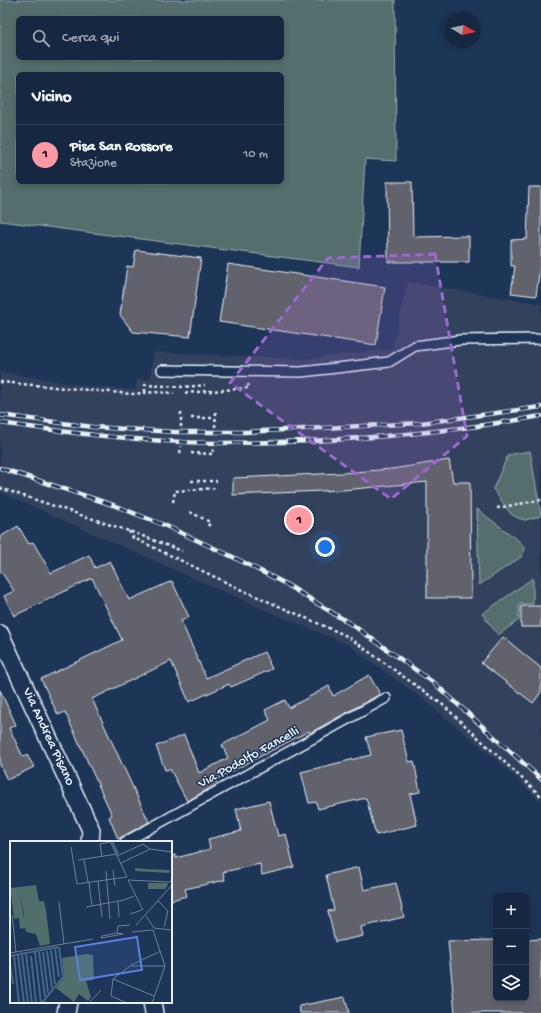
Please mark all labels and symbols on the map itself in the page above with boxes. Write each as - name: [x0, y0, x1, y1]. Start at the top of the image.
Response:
- north arrow: [445, 12, 481, 48]
- pin: 1: [286, 505, 312, 535]
- your location: [315, 537, 335, 557]
- street label: Via Andrea Pisano: [17, 685, 78, 789]
- street label: Via Podolfo Fancelli: [195, 723, 303, 793]
- inset map: [10, 841, 172, 1003]

